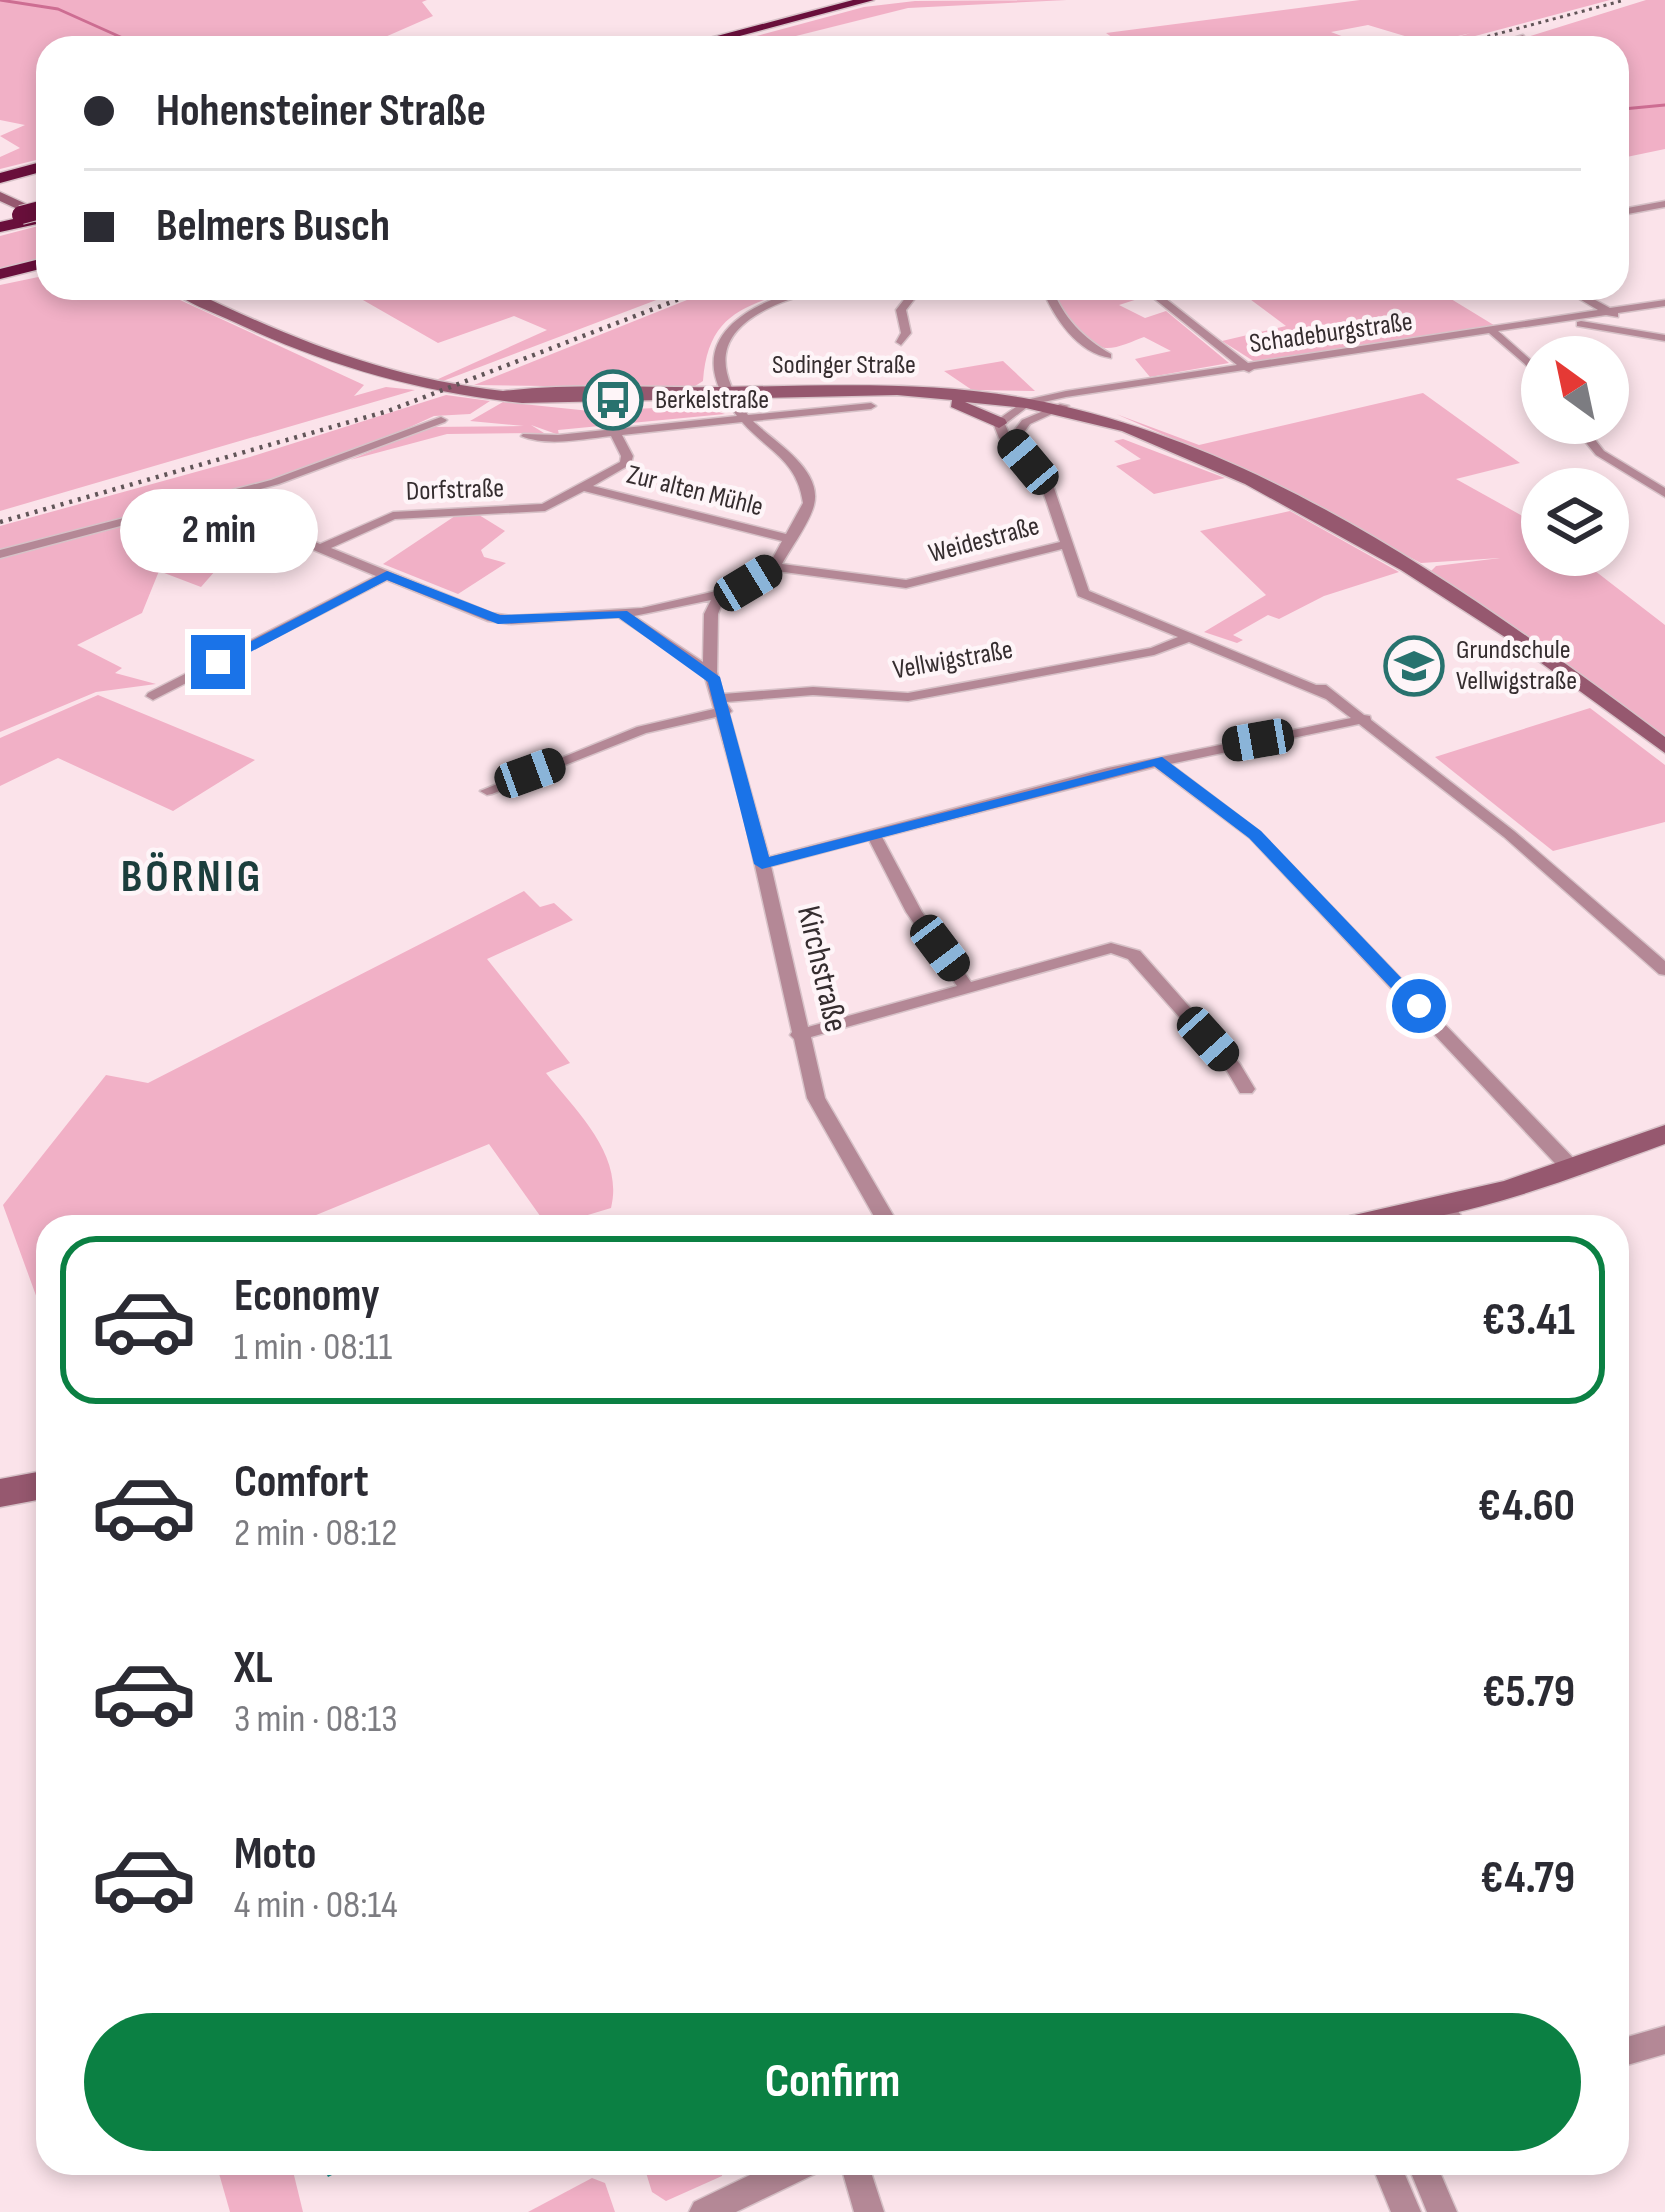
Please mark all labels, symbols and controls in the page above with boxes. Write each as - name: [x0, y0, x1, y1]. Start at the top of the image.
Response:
- text: Hohensteiner Straße: [156, 84, 486, 139]
- text: Belmers Busch: [156, 199, 390, 254]
- street label: Schadeburgstraße: [1247, 306, 1415, 360]
- north arrow: [1521, 336, 1629, 444]
- map controls: [1521, 336, 1629, 576]
- street label: Sodinger Straße: [772, 349, 916, 381]
- bus stop icon: Berkelstraße: [582, 369, 644, 431]
- place label: Berkelstraße: [655, 384, 769, 416]
- car: [991, 423, 1065, 501]
- street label: Zur alten Mühle: [624, 459, 766, 523]
- button: layers: [1521, 468, 1629, 576]
- street label: Dorfstraße: [405, 472, 505, 508]
- callout: 2 min: [119, 488, 317, 572]
- text: 2 min: [182, 507, 256, 554]
- street label: Weidestraße: [925, 510, 1043, 570]
- car: [708, 549, 788, 617]
- street label: Vellwigstraße: [891, 634, 1015, 686]
- place label: Grundschule Vellwigstraße: [1456, 634, 1577, 697]
- route end: [191, 635, 245, 689]
- school or university icon: Grundschule Vellwigstraße: [1383, 635, 1445, 697]
- car: [1219, 716, 1297, 764]
- car: [490, 744, 570, 802]
- district label: BÖRNIG: [121, 850, 263, 905]
- street label: Kirchstraße: [788, 902, 856, 1036]
- car: [904, 908, 976, 988]
- route start: [1392, 979, 1446, 1033]
- car: [1171, 1000, 1245, 1078]
- icon: car: [90, 1266, 198, 1374]
- text: Economy: [234, 1269, 380, 1324]
- text: €3.41: [1482, 1293, 1575, 1348]
- text: 1 min · 08:11: [234, 1324, 392, 1371]
- icon: car: [90, 1452, 198, 1560]
- text: Comfort: [234, 1455, 369, 1510]
- text: €4.60: [1478, 1479, 1575, 1534]
- text: 2 min · 08:12: [234, 1510, 397, 1557]
- icon: car: [90, 1638, 198, 1746]
- text: XL: [234, 1641, 273, 1696]
- text: €5.79: [1482, 1665, 1575, 1720]
- text: 3 min · 08:13: [234, 1696, 398, 1743]
- icon: car: [90, 1824, 198, 1932]
- text: Moto: [234, 1827, 316, 1882]
- text: €4.79: [1480, 1851, 1575, 1906]
- text: 4 min · 08:14: [234, 1882, 397, 1929]
- button: Confirm: [84, 2013, 1581, 2151]

